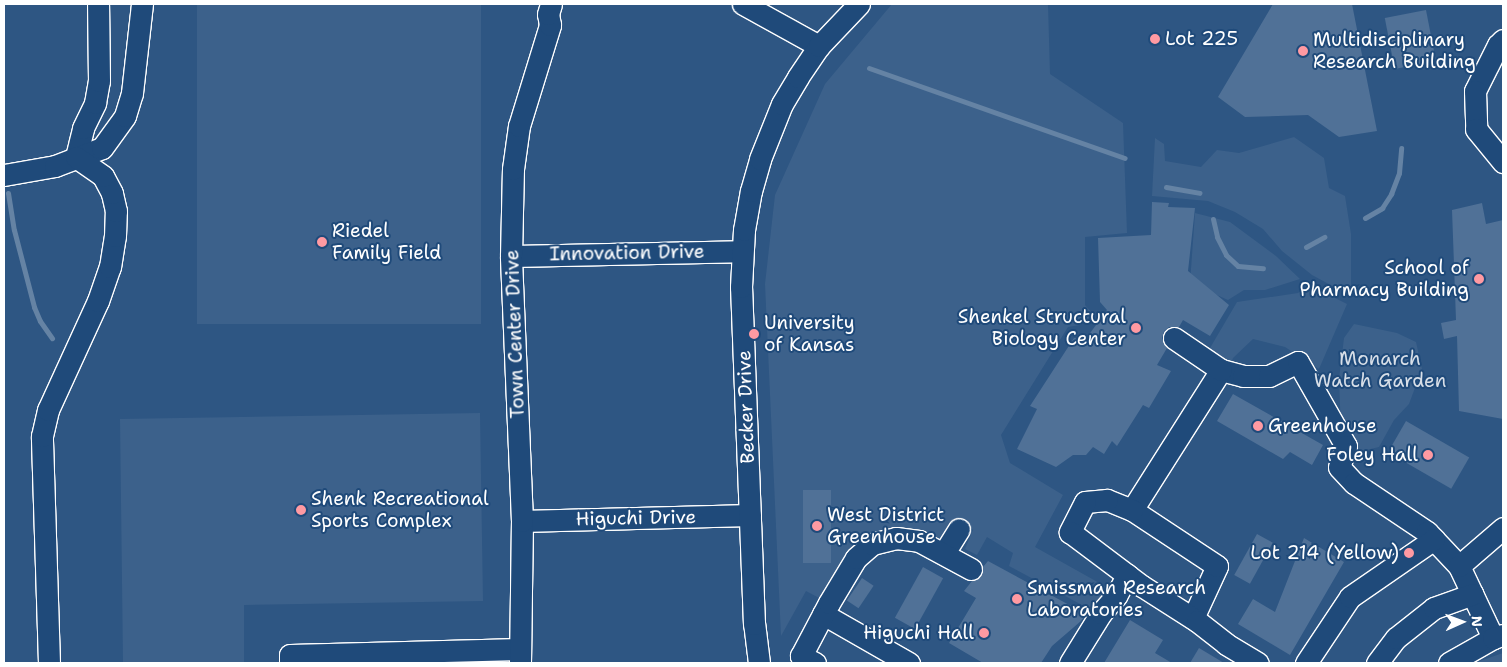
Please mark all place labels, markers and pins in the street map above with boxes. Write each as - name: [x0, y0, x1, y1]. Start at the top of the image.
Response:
- place label: Lot 225: [1165, 28, 1238, 50]
- place label: Multidisciplinary Research Building: [1313, 29, 1476, 73]
- marker: Lot 225: [1149, 33, 1161, 45]
- marker: Multidisciplinary Research Building: [1297, 45, 1309, 57]
- place label: Riedel Family Field: [332, 220, 441, 264]
- marker: Riedel Family Field: [316, 236, 328, 248]
- place label: School of Pharmacy Building: [1299, 257, 1469, 301]
- marker: School of Pharmacy Building: [1473, 273, 1485, 285]
- place label: Shenkel Structural Biology Center: [958, 306, 1126, 350]
- place label: University of Kansas: [764, 312, 855, 356]
- marker: Shenkel Structural Biology Center: [1130, 322, 1142, 334]
- marker: University of Kansas: [748, 328, 760, 340]
- place label: Greenhouse: [1268, 415, 1377, 437]
- marker: Greenhouse: [1252, 420, 1264, 432]
- place label: Foley Hall: [1326, 444, 1418, 466]
- marker: Foley Hall: [1422, 449, 1434, 461]
- place label: Shenk Recreational Sports Complex: [311, 488, 489, 532]
- marker: Shenk Recreational Sports Complex: [295, 504, 307, 516]
- place label: West District Greenhouse: [827, 504, 944, 548]
- marker: West District Greenhouse: [811, 520, 823, 532]
- place label: Lot 214 (Yellow): [1250, 542, 1399, 564]
- marker: Lot 214 (Yellow): [1403, 547, 1415, 559]
- place label: Smissman Research Laboratories: [1027, 577, 1206, 621]
- marker: Smissman Research Laboratories: [1011, 593, 1023, 605]
- place label: Higuchi Hall: [863, 622, 974, 644]
- marker: Higuchi Hall: [978, 627, 990, 639]

